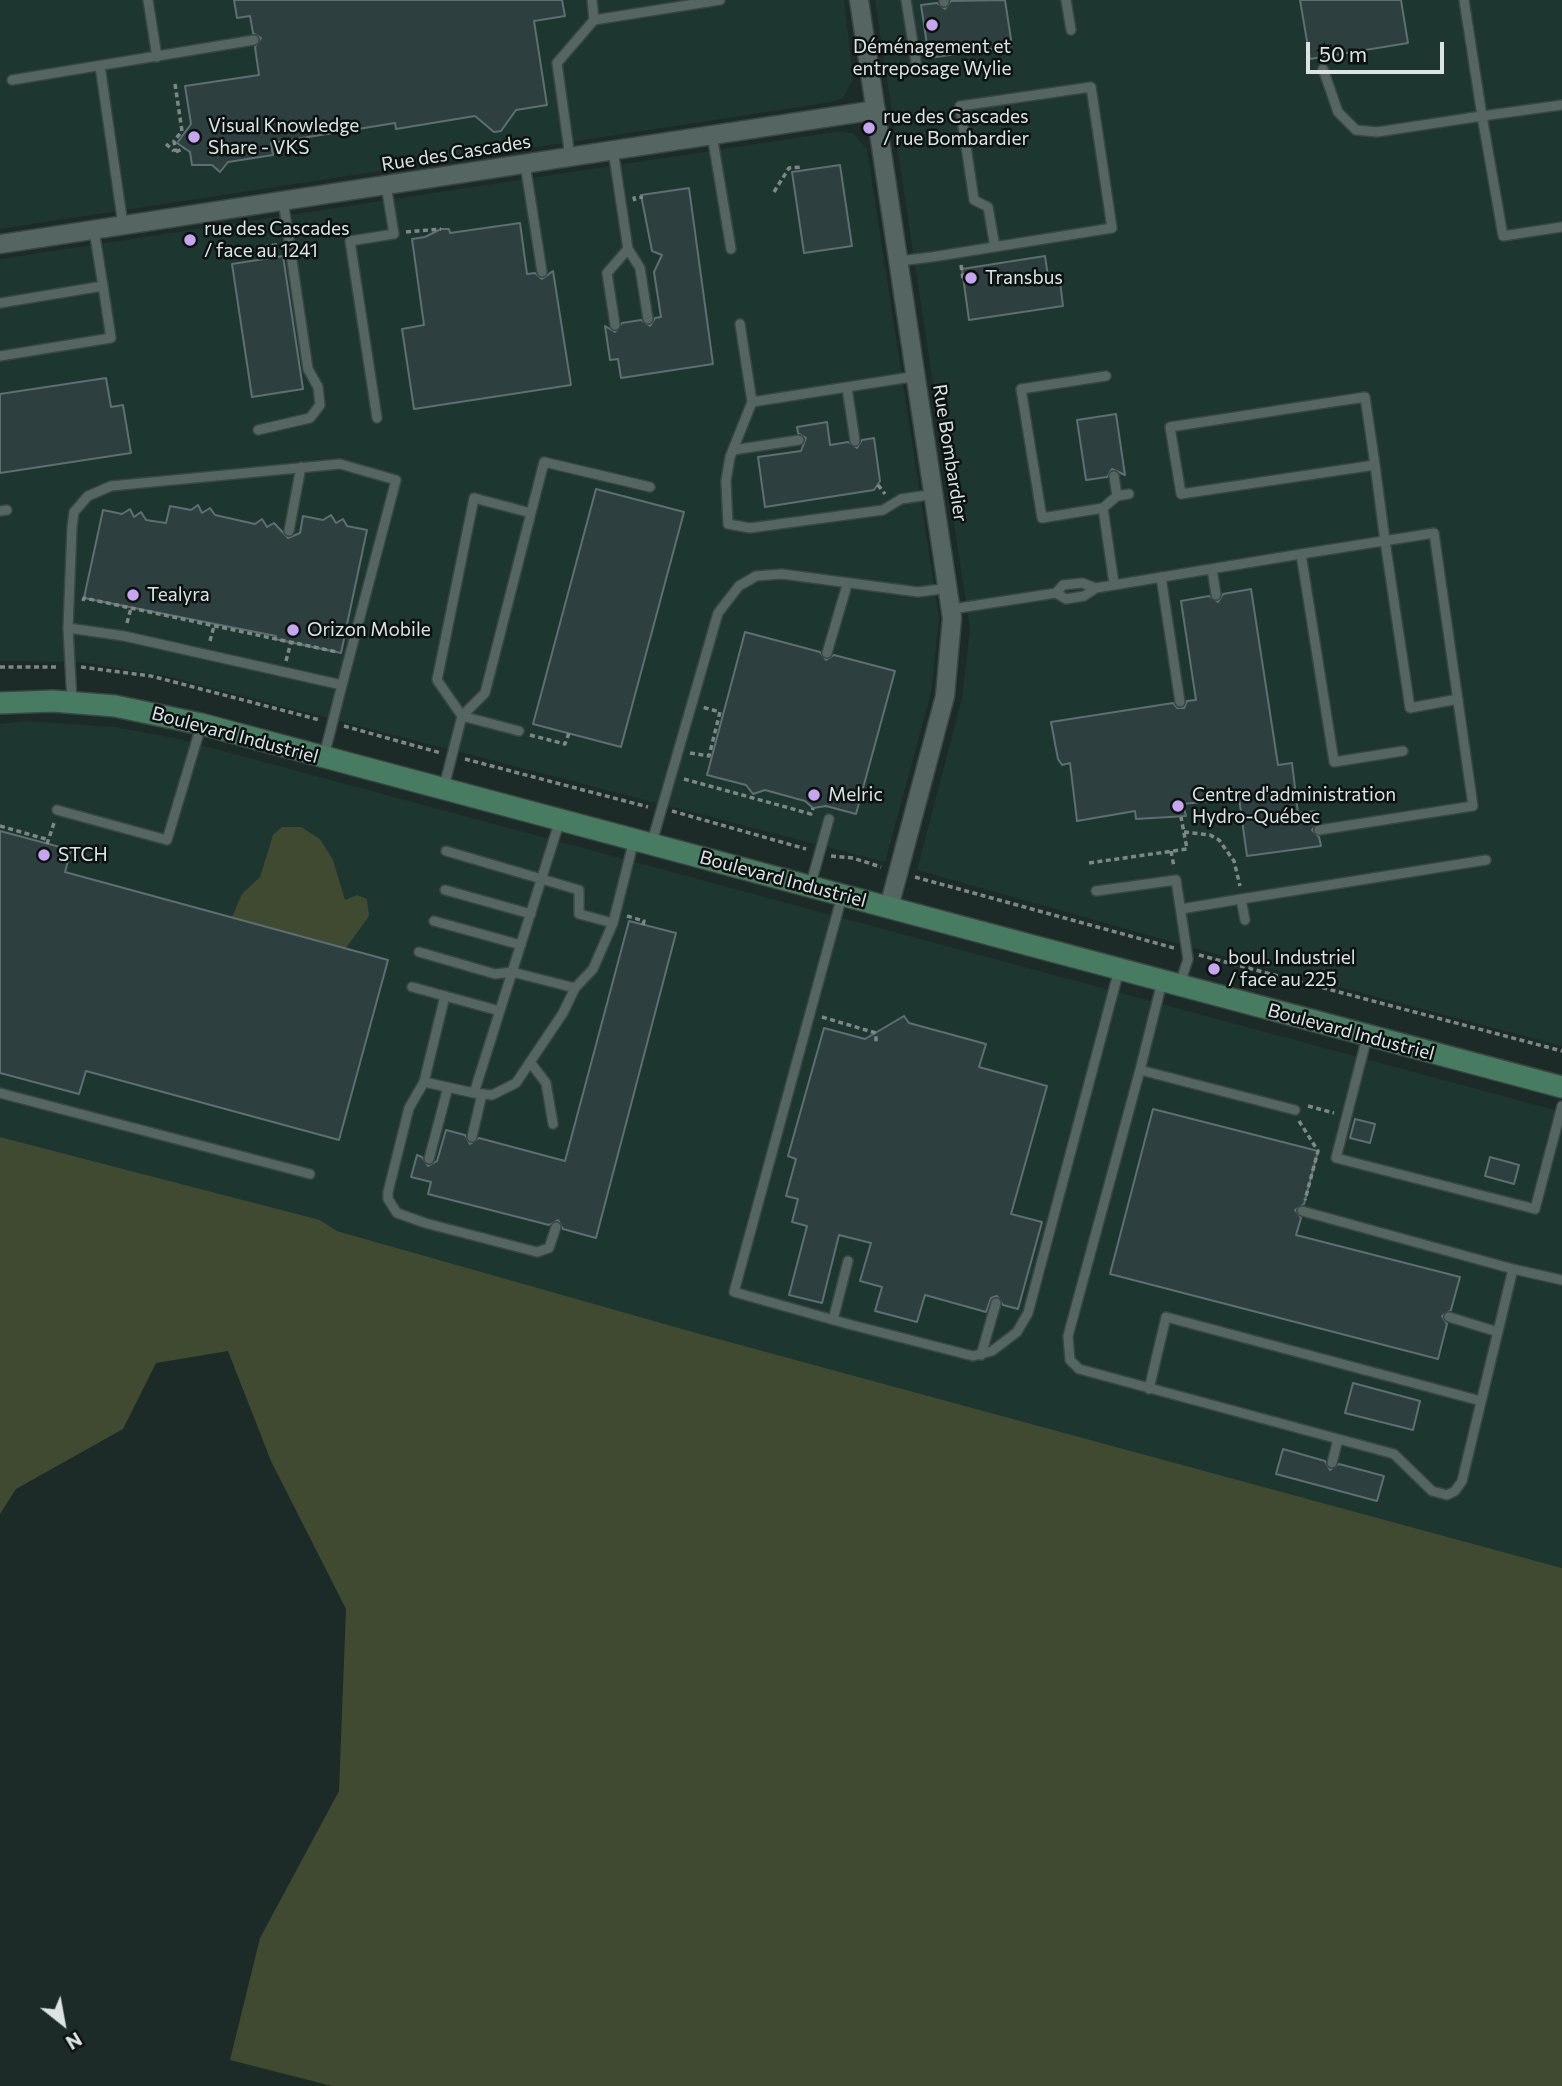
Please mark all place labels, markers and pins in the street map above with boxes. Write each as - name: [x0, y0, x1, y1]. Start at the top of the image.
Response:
- marker: Déménagement et entreposage Wylie: [924, 17, 940, 33]
- place label: Déménagement et entreposage Wylie: [852, 36, 1012, 80]
- place label: rue des Cascades / rue Bombardier: [883, 106, 1029, 150]
- place label: Visual Knowledge Share - VKS: [208, 115, 359, 159]
- marker: rue des Cascades / rue Bombardier: [861, 120, 877, 136]
- marker: Visual Knowledge Share - VKS: [186, 129, 202, 145]
- place label: rue des Cascades / face au 1241: [204, 218, 350, 262]
- marker: rue des Cascades / face au 1241: [182, 232, 198, 248]
- place label: Transbus: [985, 267, 1063, 289]
- marker: Transbus: [963, 270, 979, 286]
- place label: Tealyra: [147, 584, 210, 606]
- marker: Tealyra: [125, 587, 141, 603]
- place label: Orizon Mobile: [307, 619, 431, 641]
- marker: Orizon Mobile: [285, 622, 301, 638]
- place label: Melric: [828, 784, 883, 806]
- place label: Centre d'administration Hydro-Québec: [1192, 784, 1396, 828]
- marker: Melric: [806, 787, 822, 803]
- marker: Centre d'administration Hydro-Québec: [1170, 798, 1186, 814]
- place label: STCH: [58, 844, 108, 866]
- marker: STCH: [36, 847, 52, 863]
- place label: boul. Industriel / face au 225: [1228, 947, 1356, 991]
- marker: boul. Industriel / face au 225: [1206, 961, 1222, 977]

